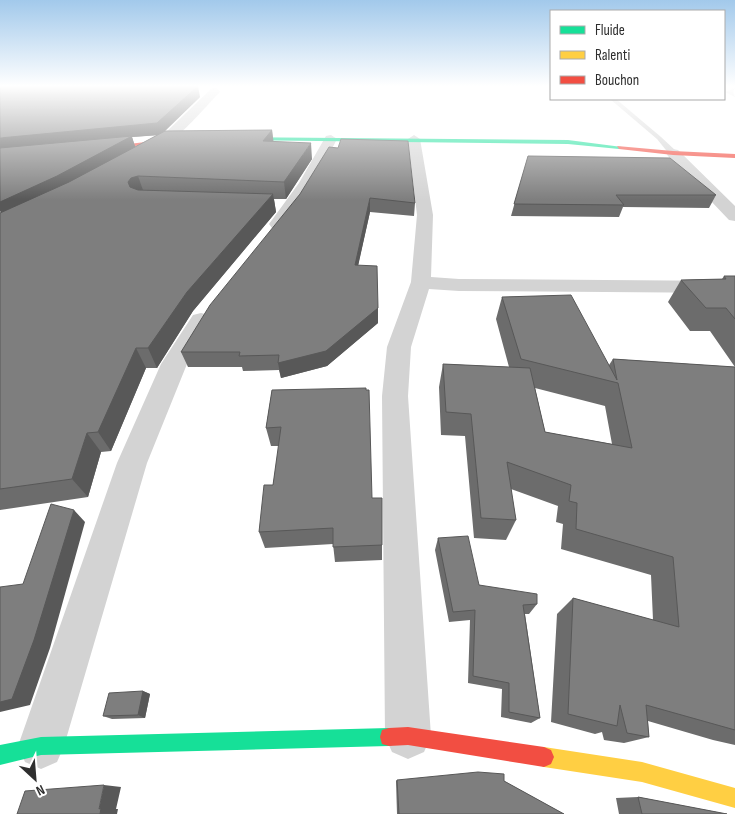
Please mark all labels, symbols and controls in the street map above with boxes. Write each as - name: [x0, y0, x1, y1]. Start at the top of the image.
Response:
- legend: [550, 10, 725, 100]
- text: Fluide: [595, 21, 625, 40]
- text: Ralenti: [595, 46, 630, 65]
- text: Bouchon: [595, 71, 639, 90]
- north arrow: [10, 754, 60, 804]
- text: N: [33, 781, 48, 800]

